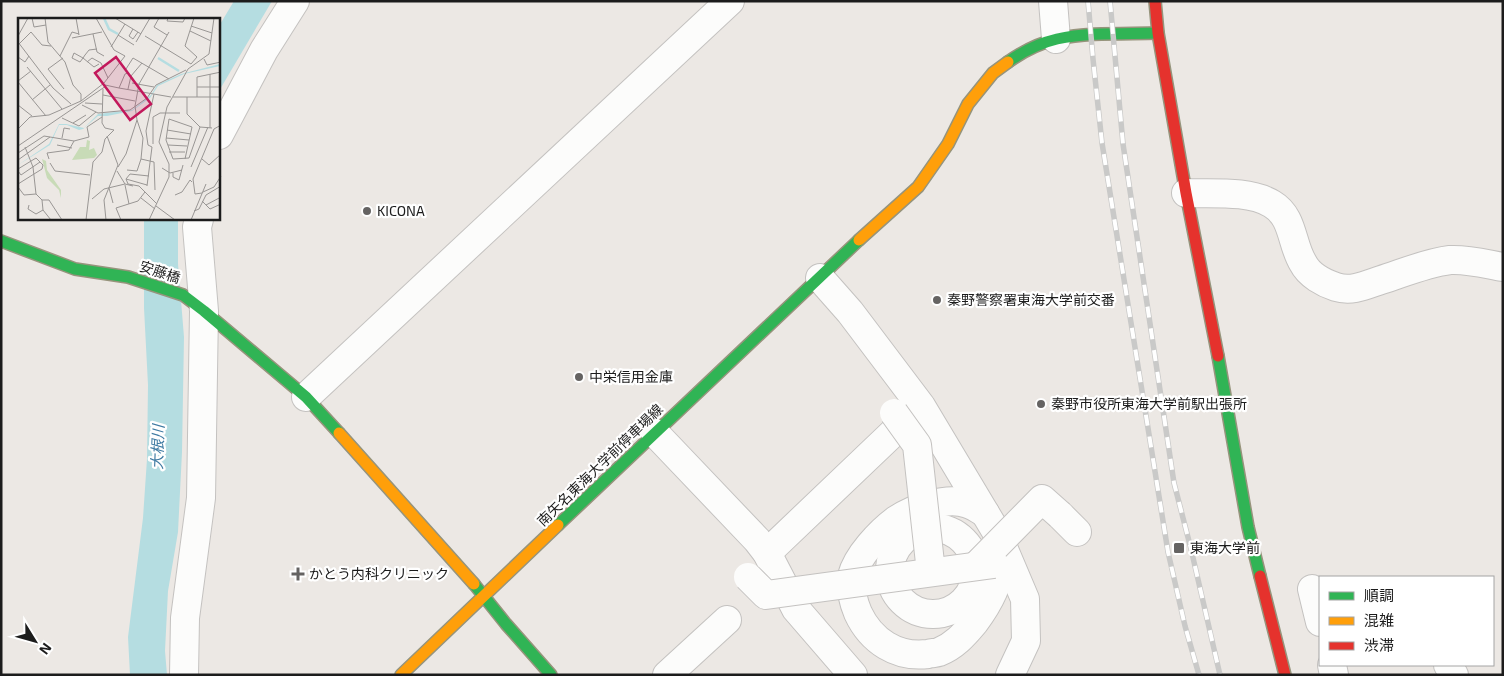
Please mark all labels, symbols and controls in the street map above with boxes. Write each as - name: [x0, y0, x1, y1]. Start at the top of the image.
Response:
- inset map: [18, 18, 220, 220]
- place label: KICONA: [377, 202, 425, 219]
- marker: KICONA: [361, 205, 373, 217]
- street label: 安藤橋: [138, 257, 183, 286]
- place label: 秦野警察署東海大学前交番: [947, 291, 1115, 308]
- marker: 秦野警察署東海大学前交番: [931, 294, 943, 306]
- place label: 中栄信用金庫: [589, 368, 673, 385]
- marker: 中栄信用金庫: [573, 371, 585, 383]
- place label: 秦野市役所東海大学前駅出張所: [1051, 395, 1247, 412]
- marker: 秦野市役所東海大学前駅出張所: [1035, 398, 1047, 410]
- street label: 南矢名東海大学前停車場線: [533, 400, 666, 529]
- water label: 大根川: [147, 422, 167, 470]
- place label: 東海大学前: [1190, 539, 1260, 556]
- marker: 東海大学前: [1172, 541, 1186, 555]
- place label: かとう内科クリニック: [309, 565, 449, 582]
- marker: かとう内科クリニック: [291, 567, 305, 581]
- legend: [1319, 576, 1494, 666]
- text: 順調: [1364, 586, 1394, 604]
- text: 混雑: [1364, 611, 1394, 629]
- north arrow: [10, 616, 60, 666]
- text: 渋滞: [1364, 636, 1394, 654]
- text: N: [36, 640, 56, 658]

